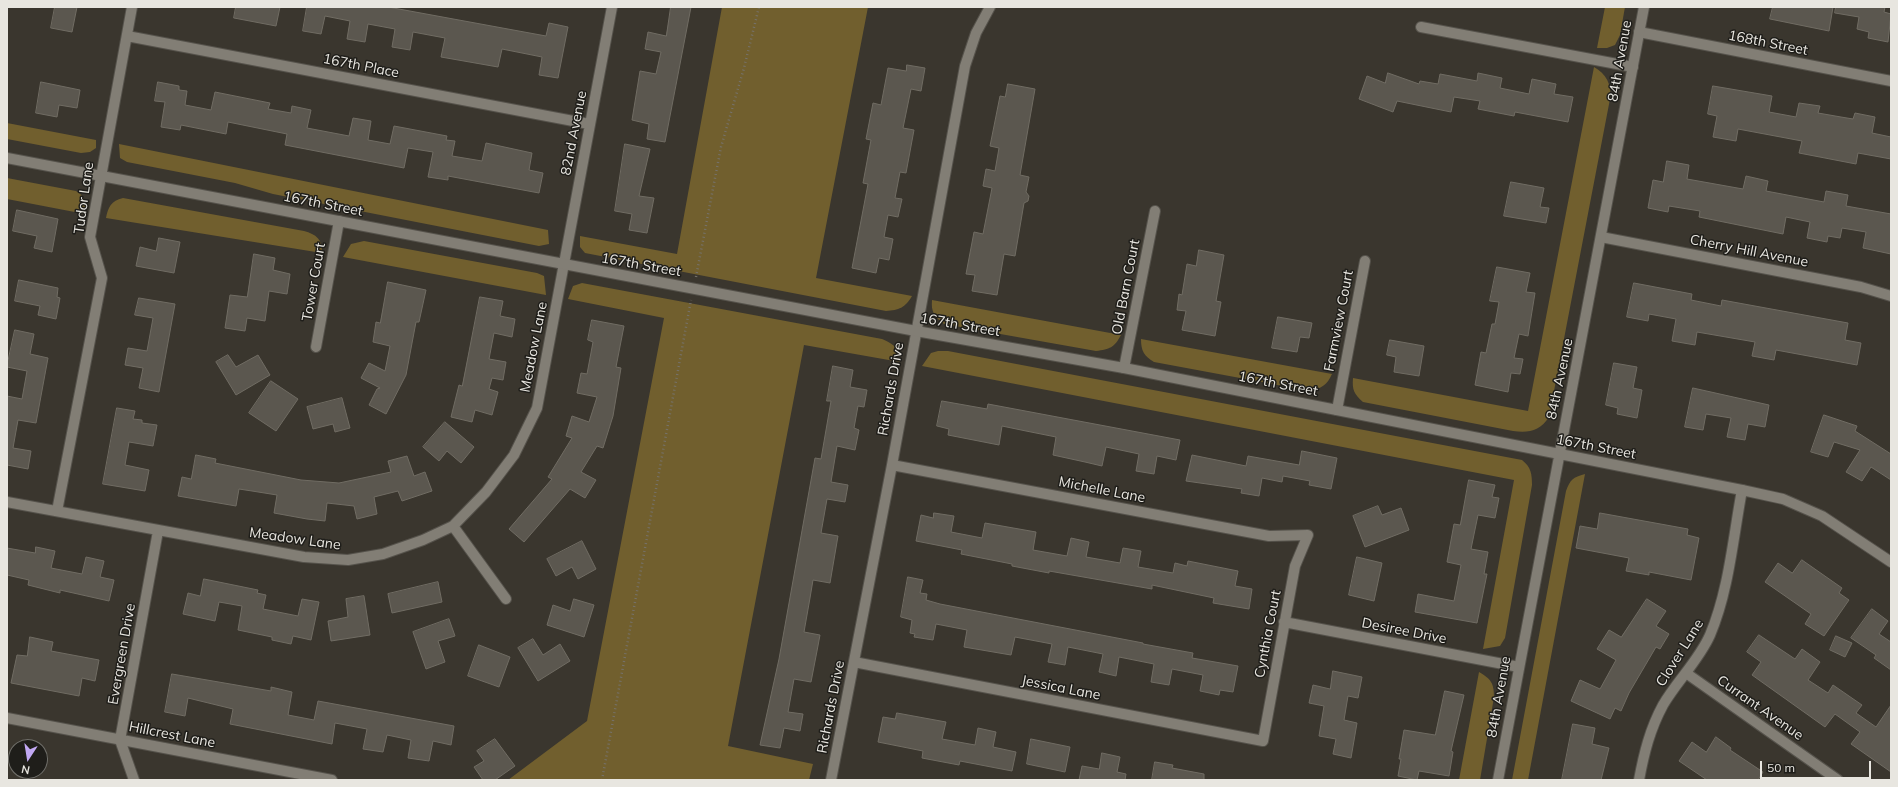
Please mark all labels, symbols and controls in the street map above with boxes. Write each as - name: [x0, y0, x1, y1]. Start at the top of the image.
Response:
- street label: 84th Avenue: [1605, 19, 1635, 103]
- street label: 168th Street: [1727, 27, 1809, 59]
- street label: 167th Place: [322, 50, 400, 82]
- street label: 82nd Avenue: [558, 89, 590, 177]
- street label: Tudor Lane: [71, 161, 97, 235]
- street label: 167th Street: [282, 188, 364, 220]
- street label: Cherry Hill Avenue: [1688, 231, 1810, 271]
- street label: Old Barn Court: [1109, 238, 1143, 336]
- street label: Tower Court: [299, 242, 329, 322]
- street label: 167th Street: [600, 250, 682, 280]
- street label: Farmview Court: [1321, 269, 1357, 373]
- street label: Meadow Lane: [517, 300, 551, 394]
- street label: 167th Street: [919, 310, 1001, 340]
- street label: 84th Avenue: [1543, 337, 1577, 421]
- street label: Richards Drive: [875, 341, 907, 437]
- street label: 167th Street: [1237, 368, 1319, 400]
- street label: 167th Street: [1555, 431, 1637, 463]
- street label: Michelle Lane: [1057, 473, 1147, 507]
- street label: Meadow Lane: [248, 524, 342, 554]
- street label: Cynthia Court: [1251, 589, 1285, 679]
- street label: Evergreen Drive: [105, 602, 139, 706]
- street label: Desiree Drive: [1360, 615, 1448, 647]
- street label: Clover Lane: [1653, 616, 1707, 690]
- street label: 84th Avenue: [1484, 655, 1514, 739]
- street label: Richards Drive: [814, 659, 848, 755]
- street label: Jessica Lane: [1020, 672, 1102, 704]
- street label: Currant Avenue: [1714, 672, 1806, 744]
- street label: Hillcrest Lane: [127, 718, 217, 752]
- north arrow: [8, 739, 48, 779]
- scale bar: [1762, 753, 1873, 779]
- text: 50 m: [1767, 760, 1795, 775]
- text: N: [20, 762, 31, 777]

